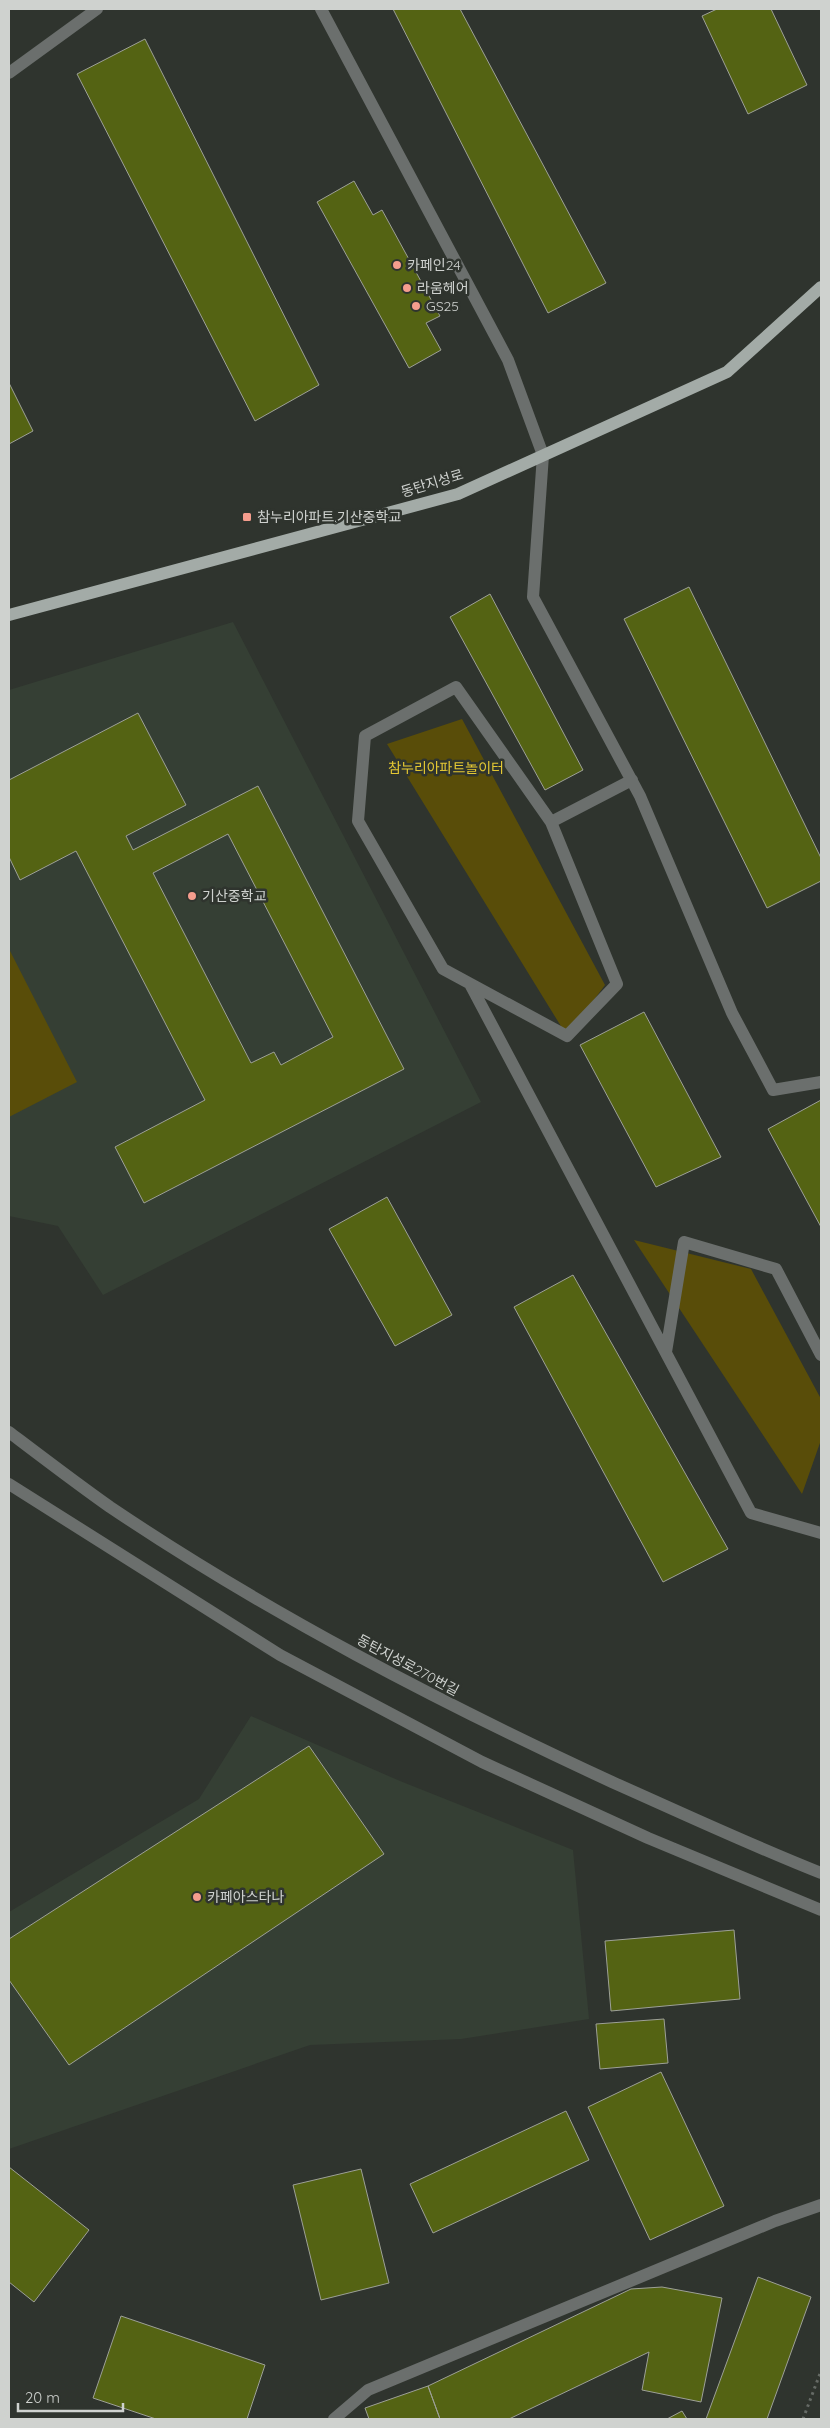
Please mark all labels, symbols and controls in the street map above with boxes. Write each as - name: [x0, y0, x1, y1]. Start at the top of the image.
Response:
- place label: 카페인24: [407, 256, 461, 274]
- marker: 카페인24: [391, 259, 403, 271]
- place label: 라움헤어: [417, 279, 469, 297]
- marker: 라움헤어: [401, 282, 413, 294]
- place label: GS25: [426, 297, 459, 315]
- marker: GS25: [410, 300, 422, 312]
- street label: 동탄지성로: [399, 465, 466, 501]
- place label: 참누리아파트.기산중학교: [257, 508, 401, 526]
- marker: 참누리아파트.기산중학교: [241, 511, 253, 523]
- park label: 참누리아파트놀이터: [388, 759, 504, 777]
- place label: 기산중학교: [202, 887, 267, 905]
- marker: 기산중학교: [186, 890, 198, 902]
- street label: 동탄지성로270번길: [354, 1630, 462, 1700]
- place label: 카페아스타나: [207, 1888, 284, 1906]
- marker: 카페아스타나: [191, 1891, 203, 1903]
- scale bar: [18, 2380, 122, 2412]
- text: 20 m: [25, 2388, 60, 2407]

